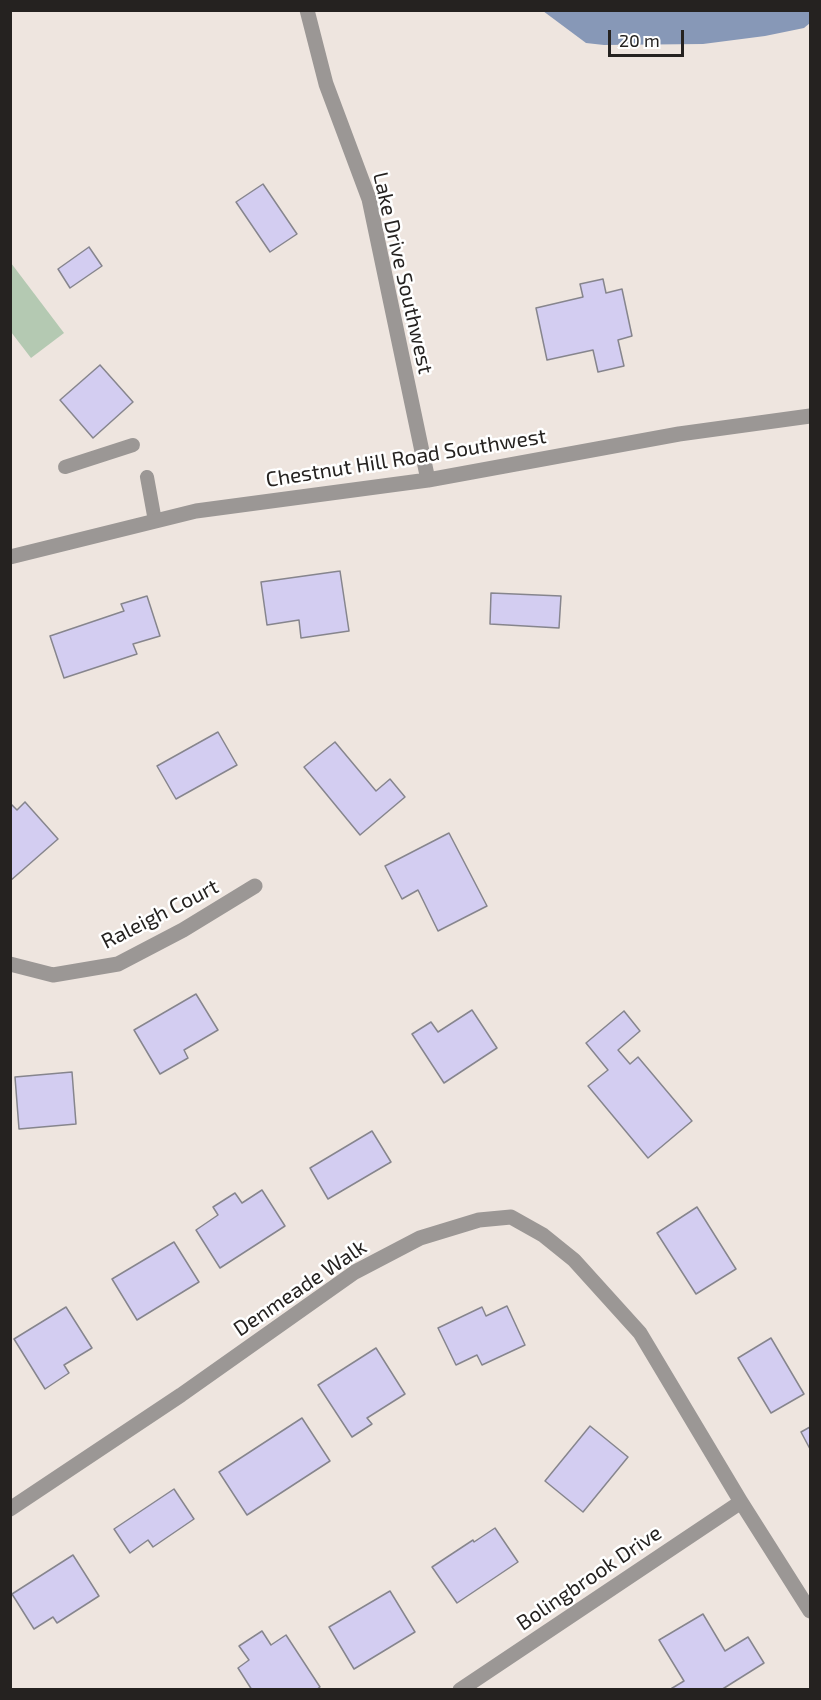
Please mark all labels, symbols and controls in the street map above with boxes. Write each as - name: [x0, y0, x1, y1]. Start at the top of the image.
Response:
- scale bar: [611, 18, 688, 56]
- text: 20 m: [619, 29, 660, 51]
- street label: Lake Drive Southwest: [368, 170, 438, 376]
- street label: Chestnut Hill Road Southwest: [264, 423, 548, 493]
- street label: Raleigh Court: [97, 874, 223, 954]
- street label: Denmeade Walk: [229, 1234, 371, 1342]
- street label: Bolingbrook Drive: [512, 1520, 666, 1636]

